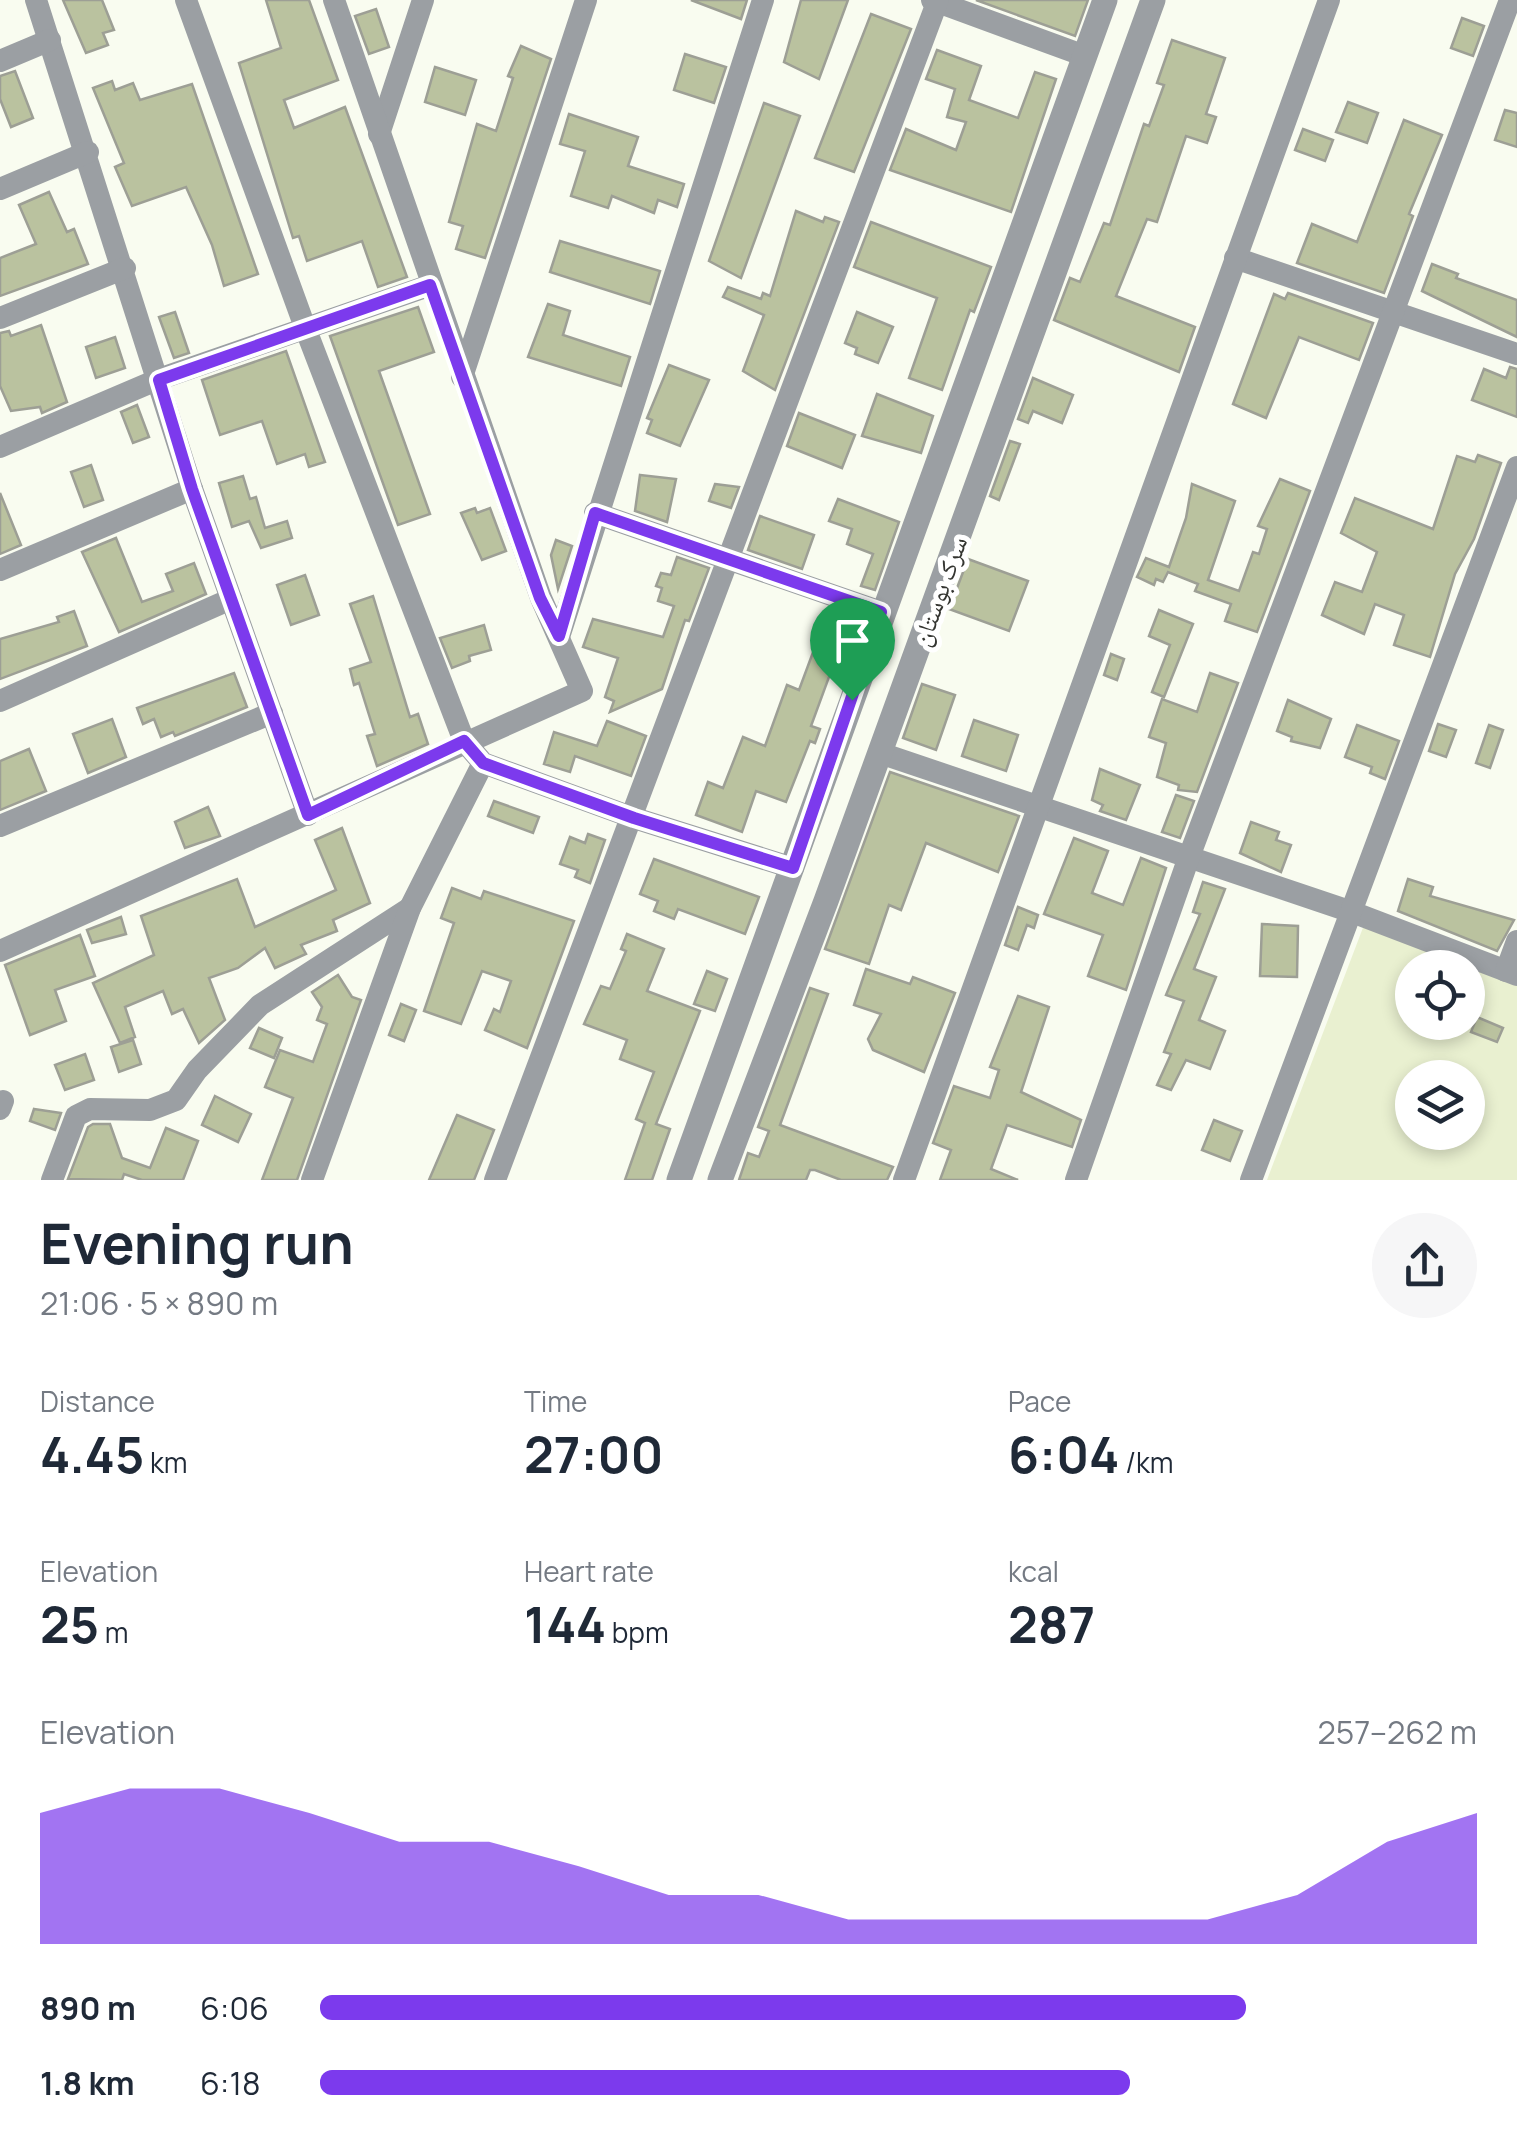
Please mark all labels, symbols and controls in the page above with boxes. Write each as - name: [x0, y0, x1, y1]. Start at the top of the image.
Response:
- street label: سرک بوستان: [903, 531, 975, 651]
- pin: [810, 598, 895, 701]
- icon: arrive: [825, 613, 880, 668]
- map controls: [1395, 950, 1485, 1150]
- button: locate: [1395, 950, 1485, 1040]
- button: layers: [1395, 1060, 1485, 1150]
- text: Evening run: [40, 1205, 354, 1281]
- button: share: [1372, 1213, 1477, 1318]
- text: 21:06 · 5 × 890 m: [40, 1281, 278, 1325]
- text: Distance: [40, 1382, 155, 1420]
- text: Time: [524, 1382, 587, 1420]
- text: Pace: [1008, 1382, 1071, 1420]
- text: 4.45: [40, 1420, 144, 1488]
- text: 27:00: [524, 1420, 663, 1488]
- text: 6:04: [1008, 1420, 1120, 1488]
- text: km: [144, 1443, 188, 1481]
- text: /km: [1120, 1443, 1174, 1481]
- text: Elevation: [40, 1552, 158, 1590]
- text: Heart rate: [524, 1552, 654, 1590]
- text: kcal: [1008, 1552, 1059, 1590]
- text: 25: [40, 1590, 99, 1658]
- text: 144: [524, 1590, 606, 1658]
- text: 287: [1008, 1590, 1095, 1658]
- text: m: [99, 1613, 128, 1651]
- text: bpm: [606, 1613, 669, 1651]
- text: Elevation: [40, 1710, 175, 1754]
- text: 257–262 m: [1317, 1710, 1477, 1754]
- text: 890 m: [40, 1986, 136, 2030]
- text: 6:06: [200, 1986, 269, 2030]
- text: 1.8 km: [40, 2061, 134, 2105]
- text: 6:18: [200, 2061, 260, 2105]

